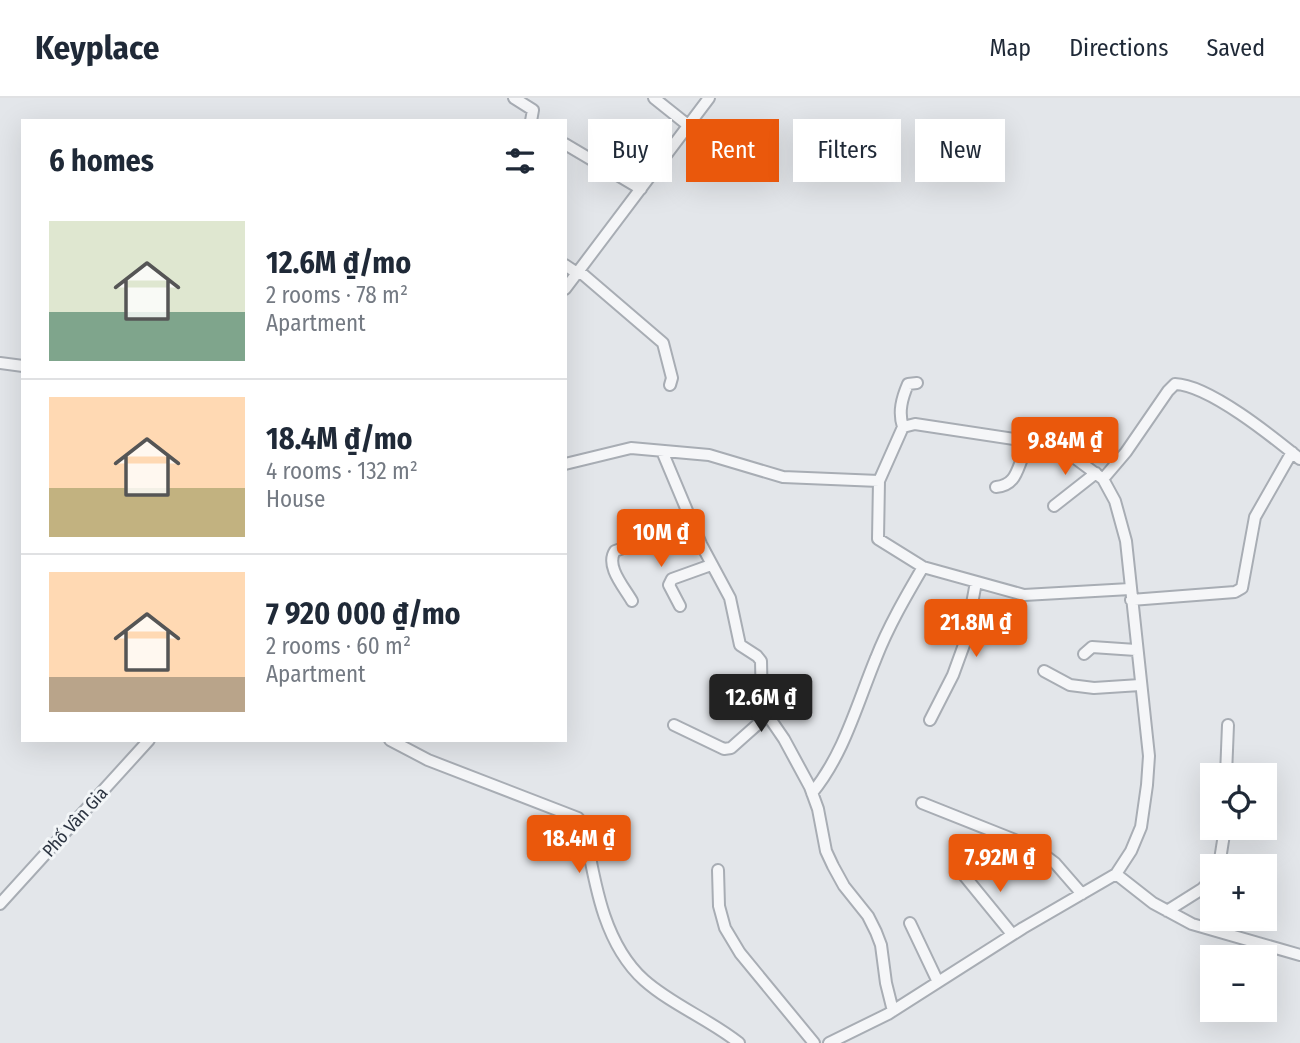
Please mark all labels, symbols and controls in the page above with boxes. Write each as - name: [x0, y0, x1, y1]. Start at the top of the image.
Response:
- text: Keyplace: [35, 28, 159, 68]
- text: Map: [990, 34, 1031, 62]
- text: Directions: [1069, 34, 1168, 62]
- text: Saved: [1206, 34, 1265, 62]
- chip: Buy: [588, 119, 672, 182]
- chip: Rent: [686, 119, 779, 182]
- chip: Filters: [793, 119, 901, 182]
- chip: New: [915, 119, 1005, 182]
- icon: filters: [501, 142, 539, 180]
- text: 6 homes: [49, 143, 154, 179]
- text: 12.6M ₫/mo: [266, 245, 411, 281]
- icon: home: [105, 249, 189, 333]
- text: 2 rooms · 78 m²: [266, 281, 408, 309]
- text: Apartment: [266, 309, 366, 337]
- pin: 9.84M ₫: [1000, 418, 1130, 477]
- text: 18.4M ₫/mo: [266, 421, 413, 457]
- icon: home: [105, 425, 189, 509]
- text: 9.84M ₫: [1027, 426, 1103, 454]
- text: 4 rooms · 132 m²: [266, 457, 418, 485]
- text: House: [266, 485, 325, 513]
- pin: 10M ₫: [612, 510, 710, 569]
- text: 10M ₫: [633, 518, 689, 546]
- text: 7 920 000 ₫/mo: [266, 596, 461, 632]
- icon: home: [105, 600, 189, 684]
- pin: 21.8M ₫: [911, 600, 1041, 659]
- text: 21.8M ₫: [940, 608, 1012, 636]
- text: 2 rooms · 60 m²: [266, 632, 411, 660]
- text: Apartment: [266, 660, 366, 688]
- pin: 12.6M ₫: [696, 674, 826, 734]
- text: 12.6M ₫: [725, 683, 797, 711]
- map controls: [1200, 763, 1277, 1022]
- button: locate: [1200, 763, 1277, 840]
- street label: Phố Vân Gia: [38, 782, 112, 862]
- pin: 18.4M ₫: [514, 816, 644, 875]
- text: 18.4M ₫: [543, 824, 615, 852]
- pin: 7.92M ₫: [935, 834, 1065, 894]
- text: 7.92M ₫: [965, 843, 1035, 871]
- button: +: [1200, 854, 1277, 931]
- button: −: [1200, 945, 1277, 1022]

